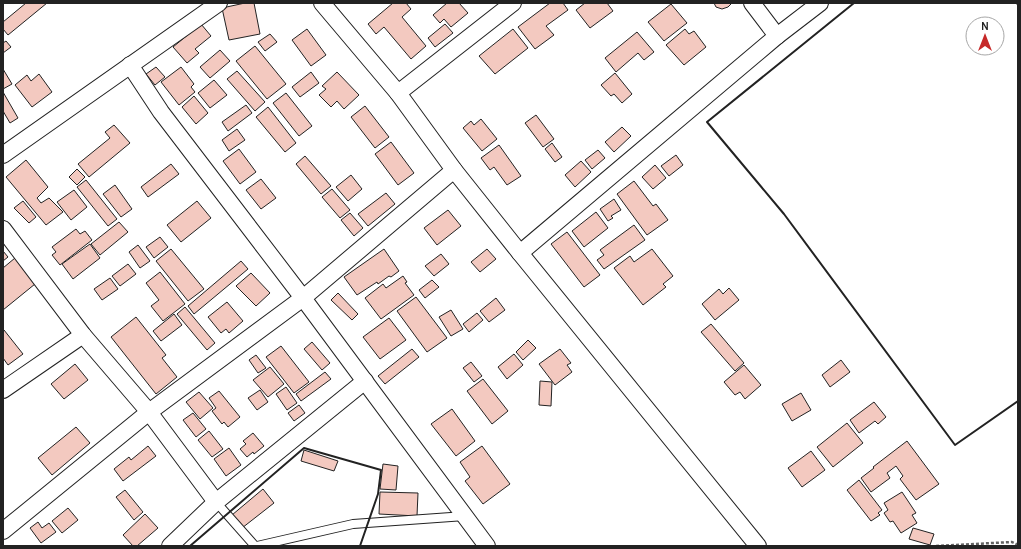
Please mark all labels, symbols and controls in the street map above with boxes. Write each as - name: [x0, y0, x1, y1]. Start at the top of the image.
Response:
- north arrow: [965, 16, 1005, 56]
- text: N: [981, 20, 989, 33]

